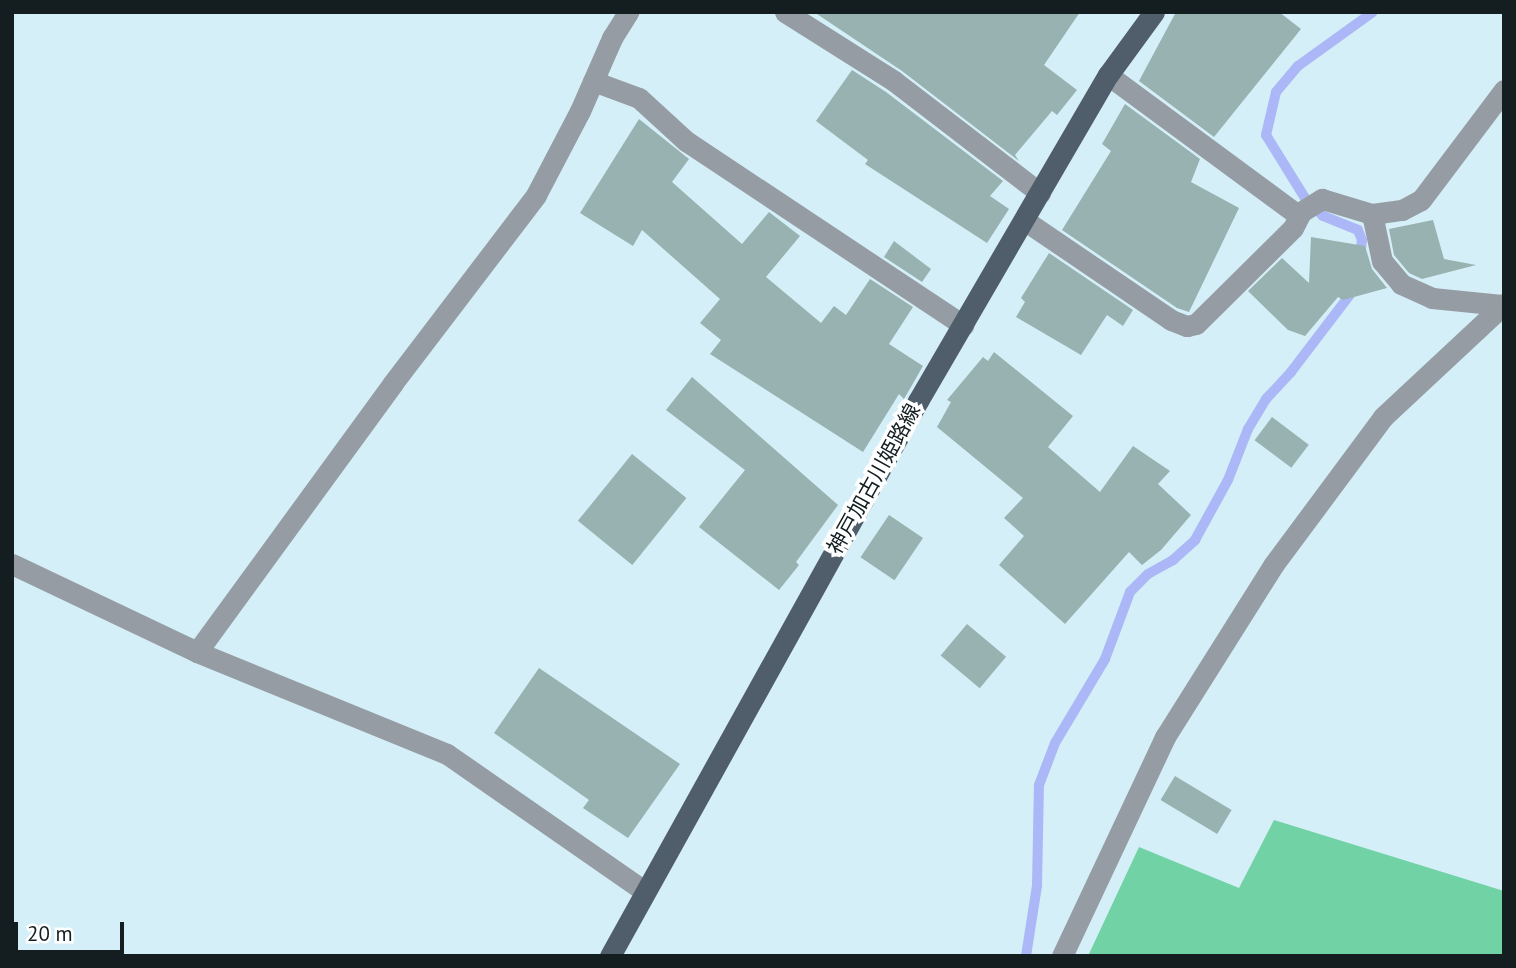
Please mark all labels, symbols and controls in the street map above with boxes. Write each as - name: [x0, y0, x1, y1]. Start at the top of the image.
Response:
- street label: 神戸加古川姫路線: [822, 399, 926, 559]
- scale bar: [18, 908, 128, 952]
- text: 20 m: [27, 920, 73, 947]

